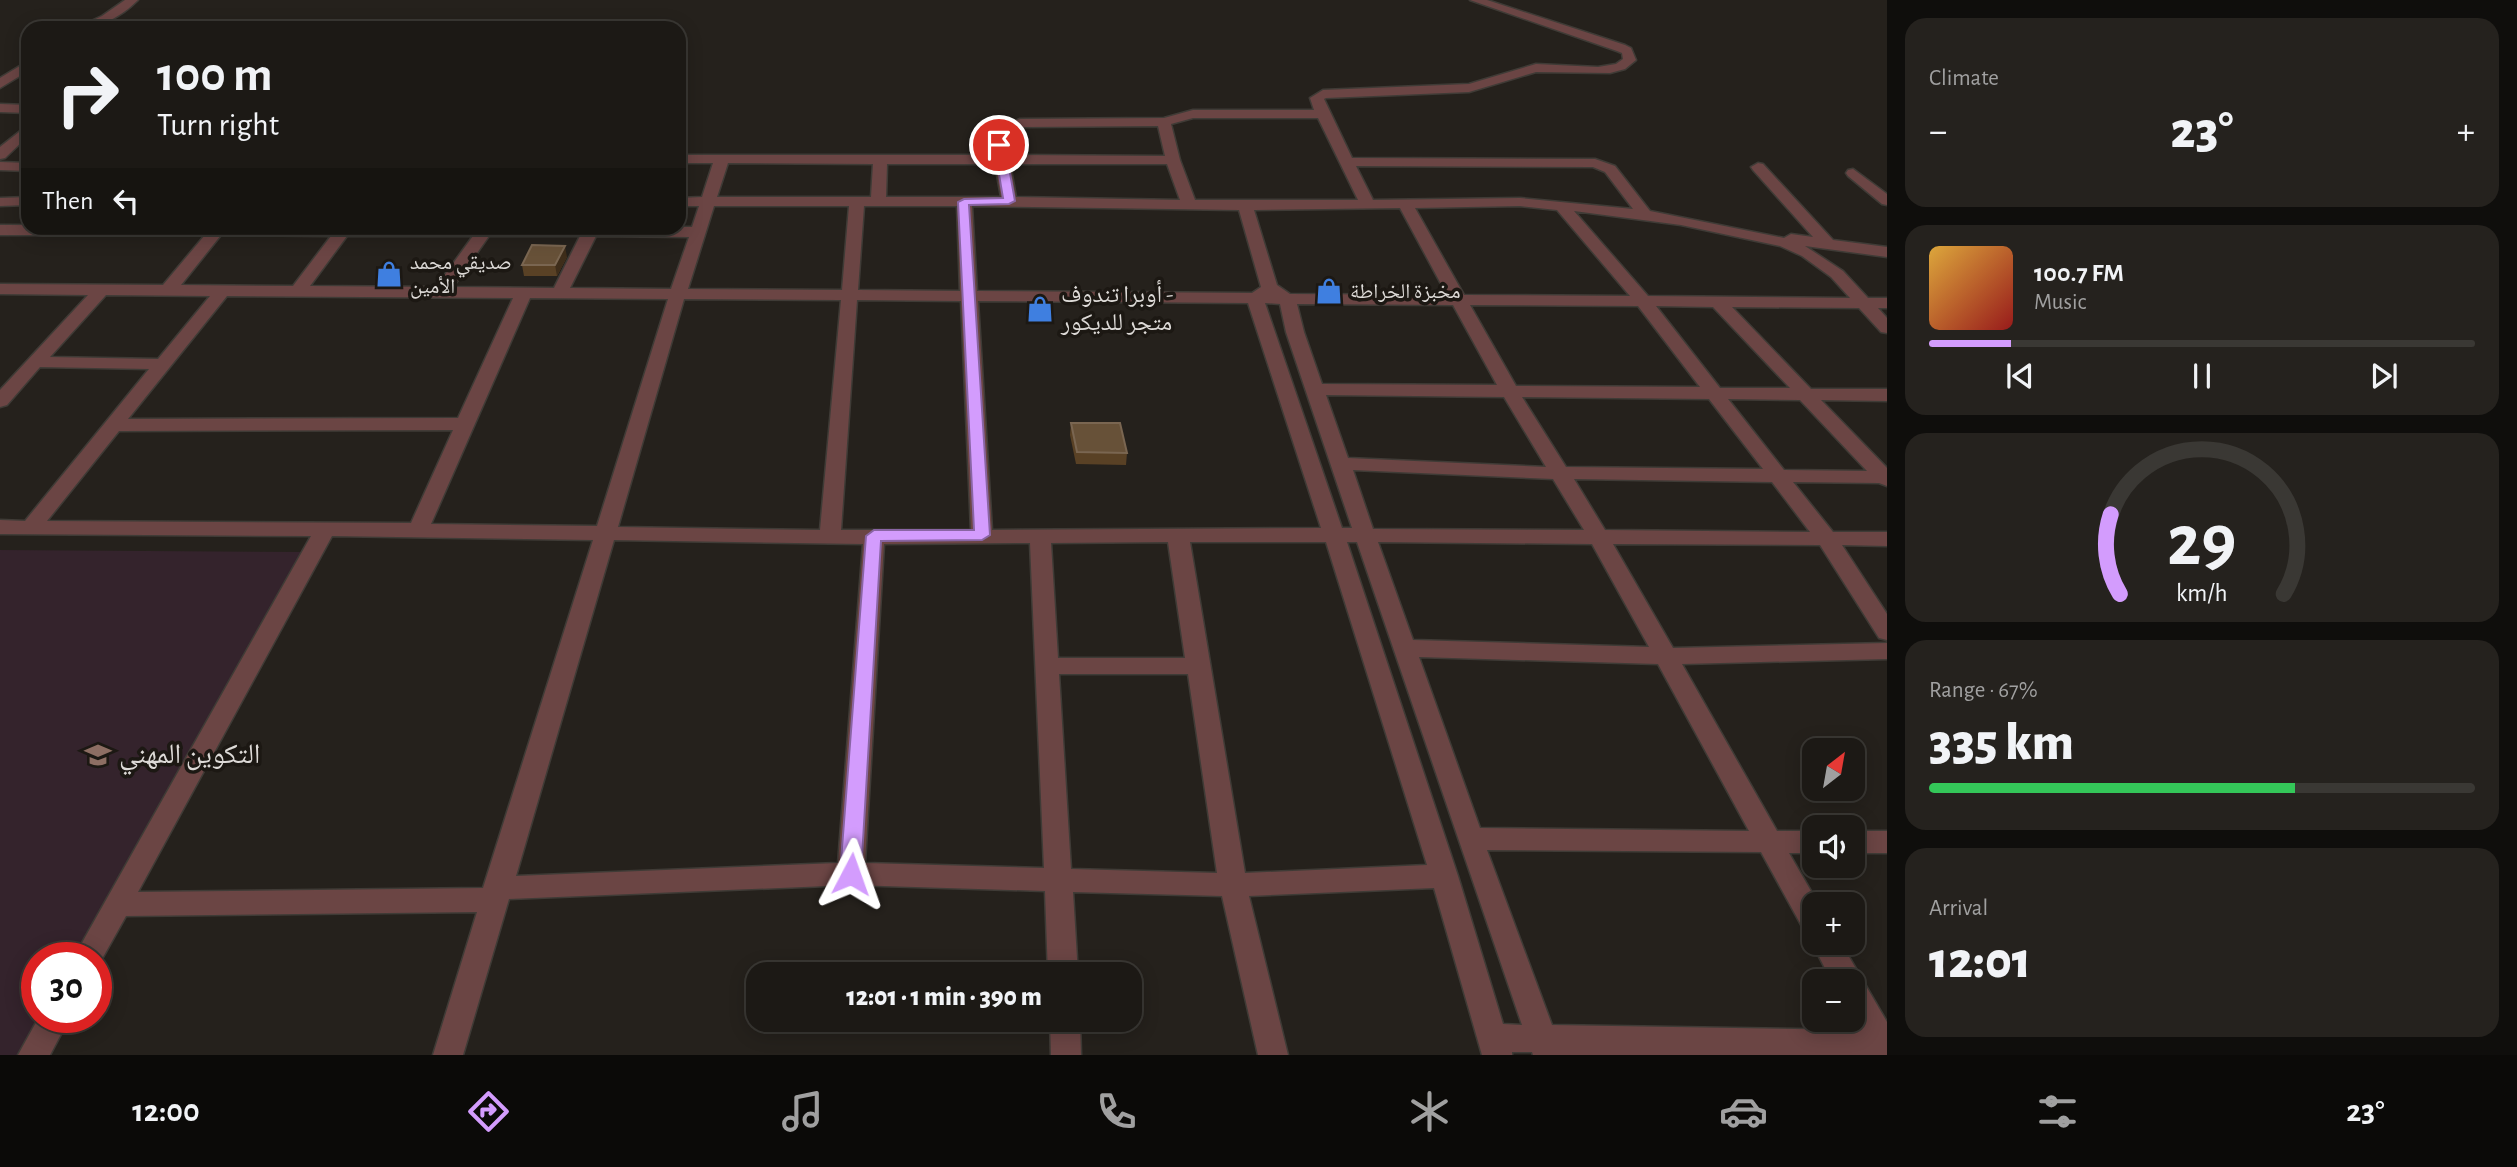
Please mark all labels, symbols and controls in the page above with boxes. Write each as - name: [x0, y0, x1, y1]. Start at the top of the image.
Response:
- icon: right: [42, 49, 133, 140]
- text: 100 m: [157, 51, 273, 100]
- text: Climate: [1929, 67, 1999, 90]
- text: 23°: [2171, 105, 2233, 157]
- text: Turn right: [157, 109, 279, 141]
- text: −: [1929, 113, 1947, 151]
- text: +: [2457, 113, 2475, 151]
- pin: [969, 115, 1029, 175]
- icon: arrive: [980, 126, 1018, 164]
- icon: left: [107, 182, 145, 220]
- text: Then: [42, 188, 93, 214]
- place label: صديقي محمد الأمين: [410, 252, 512, 299]
- shop icon: صديقي محمد الأمين: [374, 259, 404, 289]
- text: 100.7 FM: [2034, 260, 2124, 286]
- shop icon: مخبزة الخراطة: [1314, 276, 1344, 306]
- place label: أوبرا تندوف - متجر للديكور: [1060, 280, 1173, 335]
- place label: مخبزة الخراطة: [1350, 281, 1460, 302]
- text: Music: [2034, 291, 2086, 314]
- shop icon: أوبرا تندوف - متجر للديكور: [1025, 294, 1055, 324]
- icon: previous: [2001, 357, 2039, 395]
- icon: pause: [2183, 357, 2221, 395]
- icon: next: [2365, 357, 2403, 395]
- text: 29: [2167, 506, 2237, 579]
- text: km/h: [2176, 580, 2228, 605]
- text: Range · 67%: [1929, 679, 2038, 702]
- text: 335 km: [1929, 717, 2074, 769]
- north arrow: [1802, 738, 1866, 802]
- map controls: [1802, 738, 1865, 1032]
- school or university icon: التكوين المهني: [83, 740, 113, 770]
- place label: التكوين المهني: [119, 741, 261, 776]
- button: sound: [1802, 815, 1865, 878]
- position arrow: [814, 837, 888, 911]
- button: +: [1802, 892, 1865, 955]
- text: Arrival: [1929, 897, 1988, 920]
- text: 12:01: [1929, 935, 2031, 987]
- speed limit sign: 30: [21, 942, 112, 1033]
- button: −: [1802, 969, 1865, 1032]
- text: 12:01 · 1 min · 390 m: [846, 984, 1042, 1010]
- icon: directions: [464, 1087, 513, 1136]
- icon: music: [778, 1087, 827, 1136]
- icon: phone: [1092, 1087, 1141, 1136]
- icon: climate: [1405, 1087, 1454, 1136]
- icon: car: [1719, 1087, 1768, 1136]
- icon: filters: [2033, 1087, 2082, 1136]
- text: 12:00: [132, 1095, 200, 1127]
- text: 23°: [2346, 1095, 2385, 1127]

